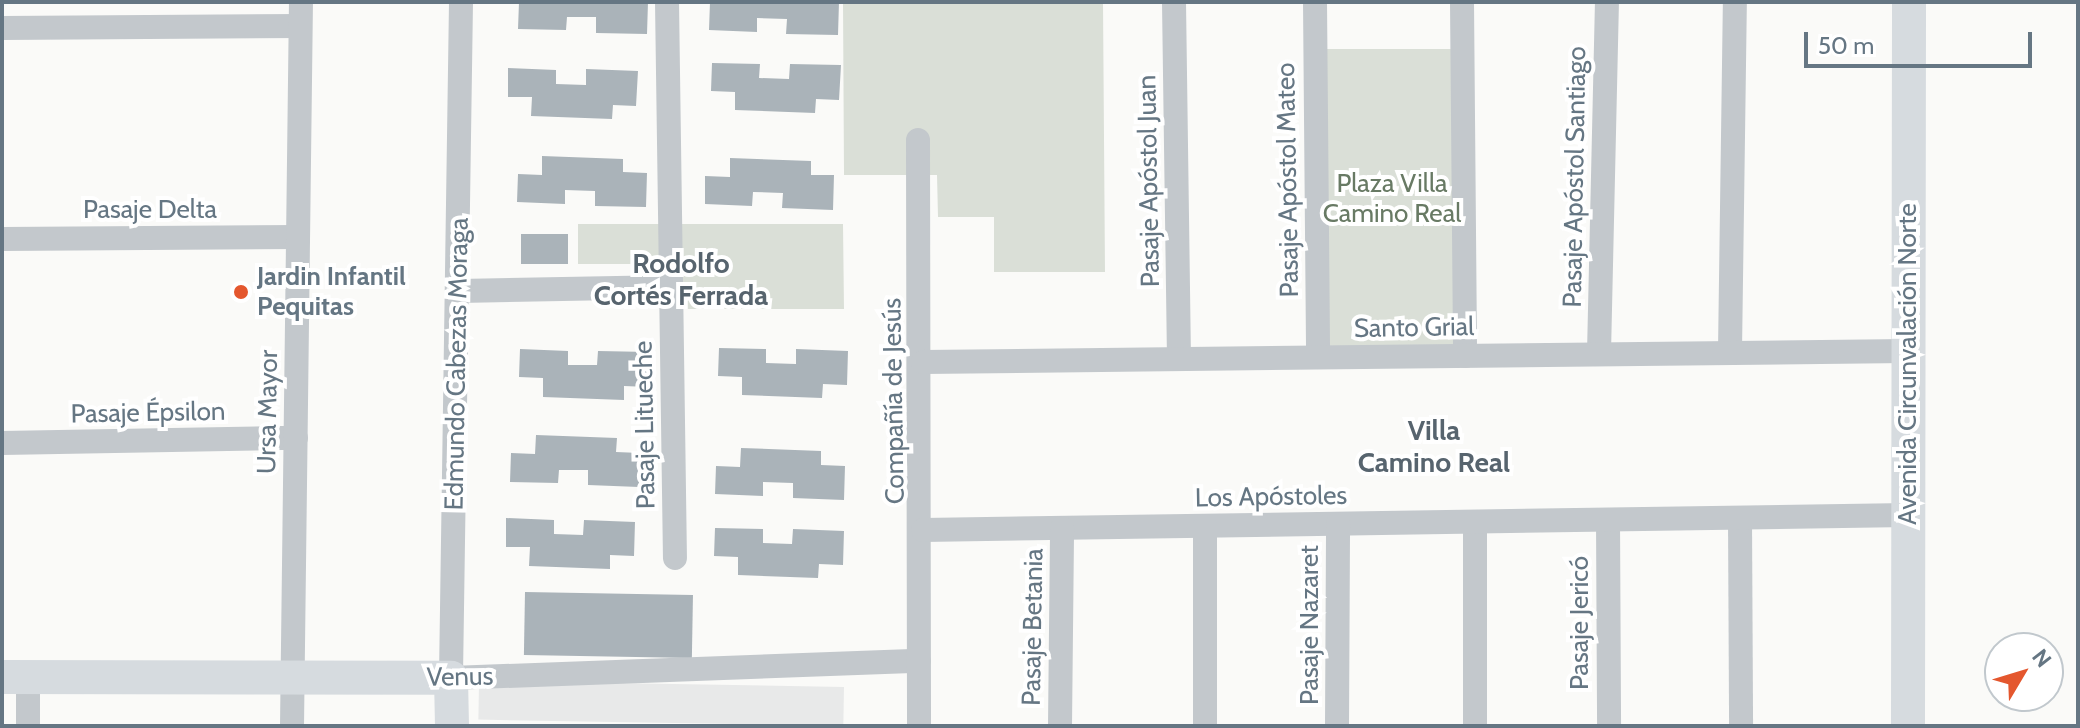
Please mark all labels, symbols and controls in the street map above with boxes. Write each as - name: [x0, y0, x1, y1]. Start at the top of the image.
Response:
- scale bar: [1808, 16, 2036, 66]
- text: 50 m: [1818, 31, 1874, 60]
- street label: Pasaje Apóstol Santiago: [1557, 46, 1593, 308]
- street label: Pasaje Apóstol Mateo: [1270, 62, 1306, 298]
- street label: Pasaje Apóstol Juan: [1132, 75, 1166, 287]
- park label: Plaza Villa Camino Real: [1323, 168, 1461, 230]
- street label: Pasaje Delta: [83, 194, 217, 226]
- street label: Avenida Circunvalación Norte: [1892, 203, 1924, 525]
- street label: Edmundo Cabezas Moraga: [439, 217, 475, 511]
- district label: Rodolfo Cortés Ferrada: [594, 246, 768, 312]
- place label: Jardin Infantil Pequitas: [257, 261, 406, 322]
- marker: Jardin Infantil Pequitas: [232, 283, 250, 301]
- street label: Compañía de Jesús: [877, 298, 911, 504]
- street label: Santo Grial: [1354, 311, 1474, 345]
- street label: Pasaje Litueche: [628, 341, 662, 509]
- street label: Ursa Mayor: [251, 350, 285, 474]
- street label: Pasaje Épsilon: [70, 396, 226, 430]
- district label: Villa Camino Real: [1358, 413, 1510, 479]
- street label: Los Apóstoles: [1195, 480, 1347, 514]
- street label: Pasaje Nazaret: [1294, 545, 1326, 705]
- street label: Pasaje Betania: [1016, 548, 1050, 706]
- street label: Pasaje Jericó: [1564, 556, 1596, 690]
- north arrow: [1984, 632, 2064, 712]
- text: N: [2026, 644, 2057, 673]
- street label: Venus: [426, 661, 494, 693]

